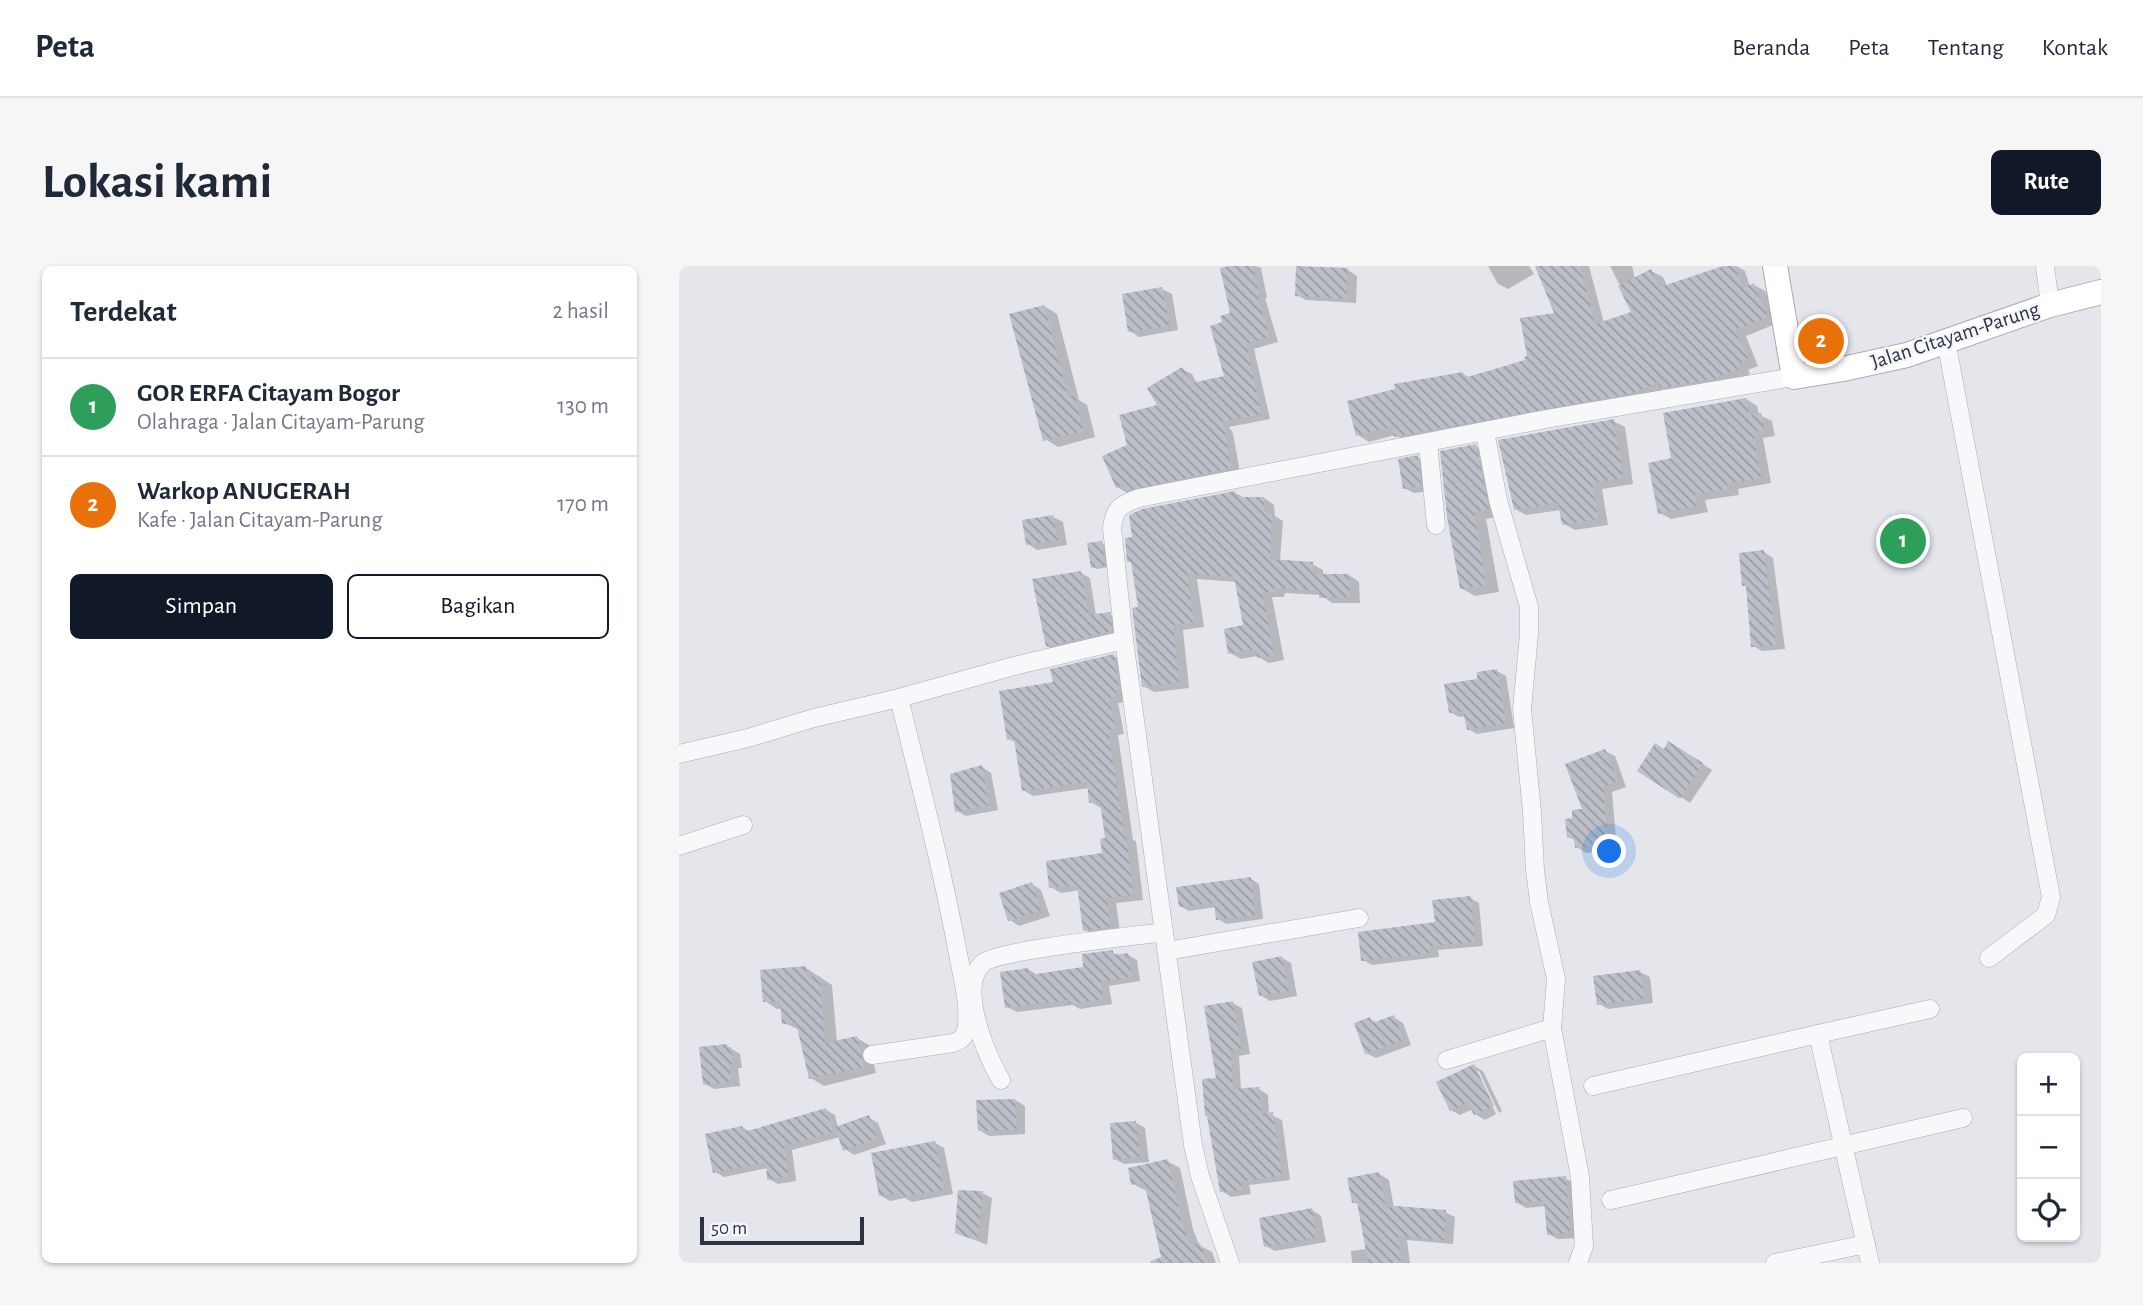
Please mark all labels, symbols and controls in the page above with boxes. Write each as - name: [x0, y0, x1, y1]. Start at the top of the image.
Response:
- text: Peta: [35, 31, 95, 64]
- text: Beranda: [1732, 36, 1810, 60]
- text: Peta: [1848, 36, 1890, 60]
- text: Tentang: [1928, 36, 2004, 60]
- text: Kontak: [2042, 36, 2108, 60]
- button: Rute: [1991, 150, 2101, 215]
- text: Lokasi kami: [42, 158, 272, 207]
- text: Terdekat: [70, 297, 177, 327]
- street label: Jalan Citayam-Parung: [1868, 298, 2043, 373]
- text: 2 hasil: [552, 300, 609, 323]
- pin: 2: [1798, 315, 1844, 367]
- text: GOR ERFA Citayam Bogor: [137, 380, 400, 406]
- text: 1: [89, 395, 97, 418]
- text: 130 m: [557, 395, 609, 418]
- text: Olahraga · Jalan Citayam-Parung: [137, 411, 424, 434]
- text: Warkop ANUGERAH: [137, 478, 351, 504]
- text: 2: [88, 493, 98, 516]
- text: 170 m: [557, 493, 609, 516]
- text: Kafe · Jalan Citayam-Parung: [137, 509, 382, 532]
- pin: 1: [1880, 515, 1926, 567]
- button: Simpan: [70, 574, 333, 639]
- button: Bagikan: [347, 574, 609, 639]
- your location: [1592, 834, 1626, 868]
- map controls: [2017, 1053, 2080, 1242]
- button: +: [2017, 1053, 2080, 1116]
- button: −: [2017, 1116, 2080, 1179]
- button: locate: [2017, 1179, 2080, 1242]
- scale bar: [700, 1214, 865, 1246]
- text: 50 m: [711, 1219, 747, 1238]

